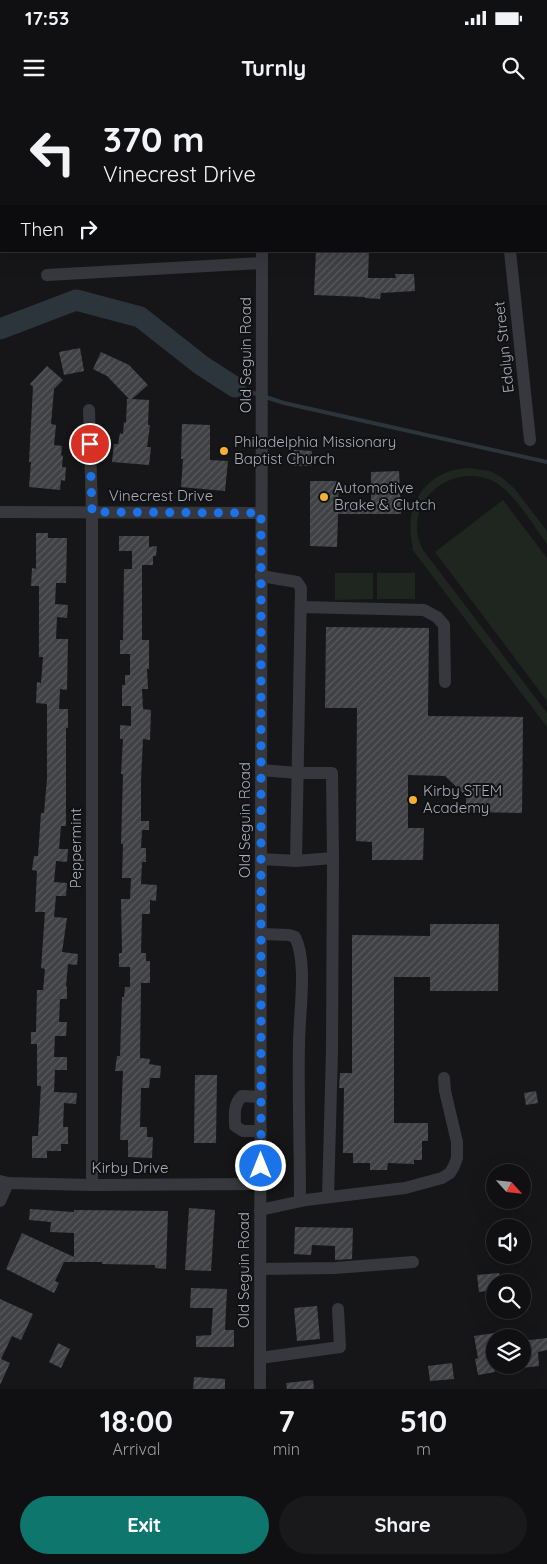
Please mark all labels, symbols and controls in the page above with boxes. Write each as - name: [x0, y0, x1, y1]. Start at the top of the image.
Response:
- text: 17:53: [25, 6, 69, 30]
- icon: menu: [20, 54, 48, 82]
- text: Turnly: [241, 54, 306, 82]
- icon: search: [499, 54, 527, 82]
- text: 370 m: [103, 117, 205, 161]
- icon: left: [20, 120, 85, 185]
- text: Vinecrest Drive: [103, 160, 256, 188]
- icon: right: [74, 215, 102, 243]
- text: Then: [20, 217, 64, 241]
- street label: Old Seguin Road: [236, 297, 255, 413]
- street label: Edalyn Street: [489, 300, 518, 394]
- pin: [69, 423, 111, 465]
- icon: arrive: [76, 430, 104, 458]
- place label: Philadelphia Missionary Baptist Church: [234, 432, 396, 468]
- marker: Philadelphia Missionary Baptist Church: [218, 445, 230, 457]
- place label: Automotive Brake & Clutch: [334, 478, 436, 514]
- street label: Vinecrest Drive: [109, 486, 213, 505]
- marker: Automotive Brake & Clutch: [318, 491, 330, 503]
- street label: Old Seguin Road: [235, 762, 254, 878]
- place label: Kirby STEM Academy: [423, 781, 502, 817]
- marker: Kirby STEM Academy: [407, 794, 419, 806]
- street label: Peppermint: [66, 808, 85, 888]
- position arrow: [234, 1139, 286, 1191]
- street label: Kirby Drive: [92, 1158, 168, 1177]
- north arrow: [486, 1164, 531, 1209]
- map controls: [486, 1164, 531, 1374]
- street label: Old Seguin Road: [234, 1212, 253, 1328]
- button: sound: [486, 1219, 531, 1264]
- button: search: [486, 1274, 531, 1319]
- button: layers: [486, 1329, 531, 1374]
- text: 18:00: [100, 1402, 173, 1440]
- text: 7: [278, 1402, 295, 1440]
- text: 510: [400, 1402, 447, 1440]
- text: Arrival: [112, 1439, 160, 1459]
- text: min: [273, 1439, 300, 1459]
- text: m: [416, 1439, 431, 1459]
- button: Exit: [20, 1496, 269, 1554]
- button: Share: [279, 1496, 527, 1554]

